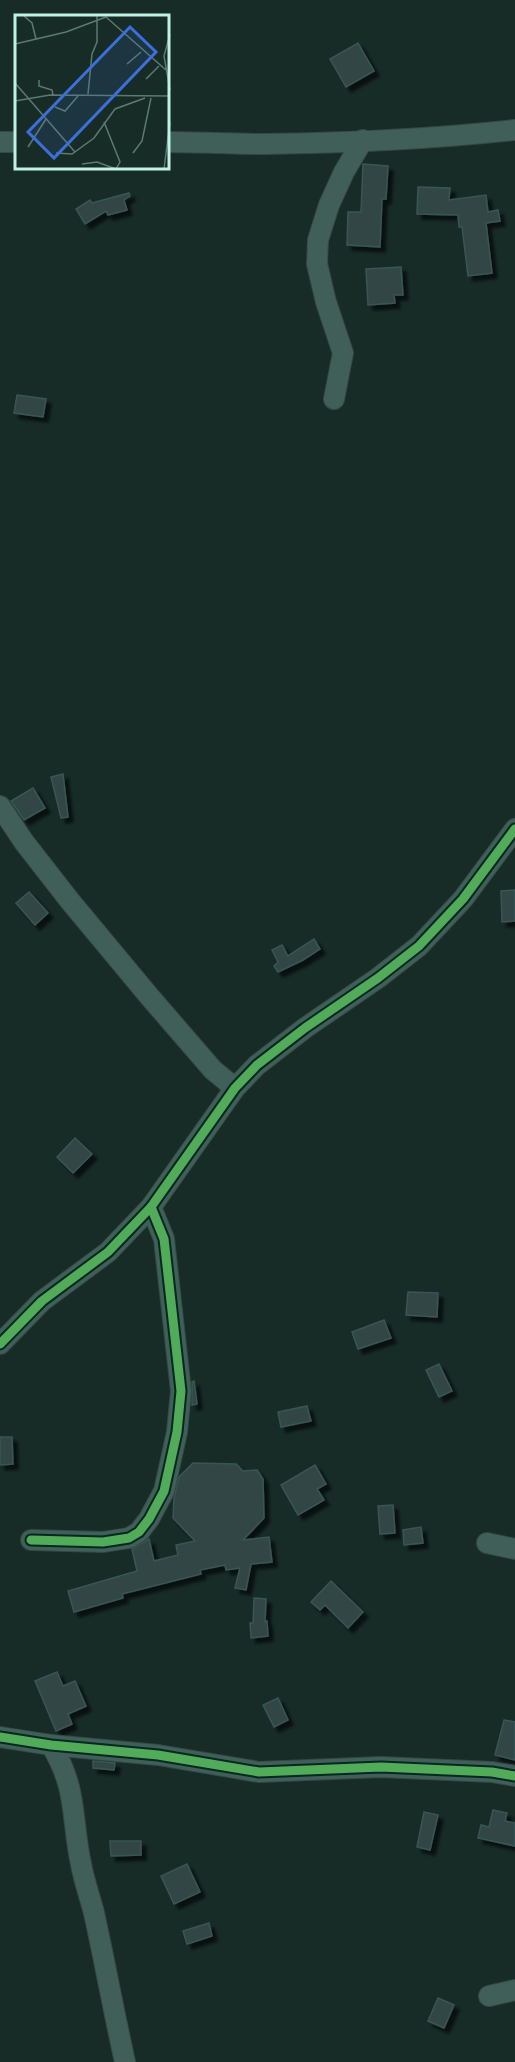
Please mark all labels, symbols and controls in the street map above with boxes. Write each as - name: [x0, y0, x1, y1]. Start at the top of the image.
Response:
- inset map: [15, 15, 170, 170]

